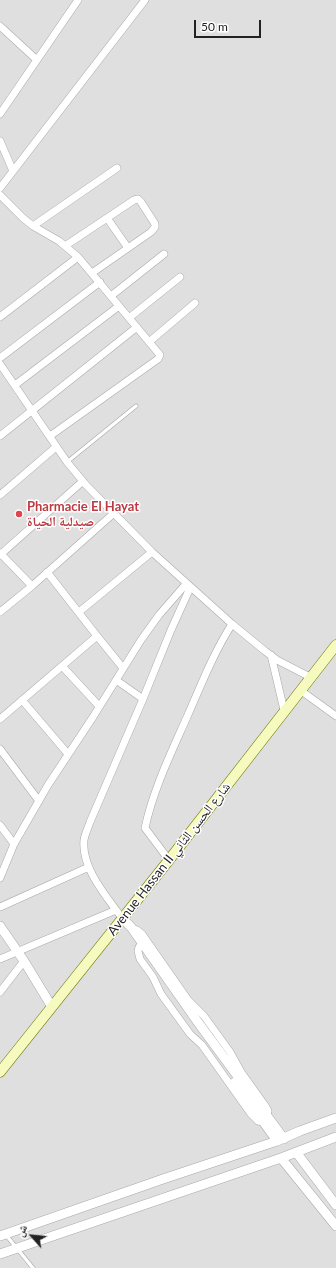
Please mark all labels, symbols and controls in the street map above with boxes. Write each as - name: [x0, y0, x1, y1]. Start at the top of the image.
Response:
- scale bar: [196, 12, 263, 38]
- text: 50 m: [201, 19, 228, 34]
- place label: Pharmacie El Hayat صيدلية الحياة: [27, 499, 139, 530]
- marker: Pharmacie El Hayat صيدلية الحياة: [14, 509, 24, 519]
- street label: Avenue Hassan II شارع الحسن الثاني: [104, 779, 234, 939]
- north arrow: [12, 1216, 52, 1256]
- text: ش: [12, 1222, 29, 1238]

